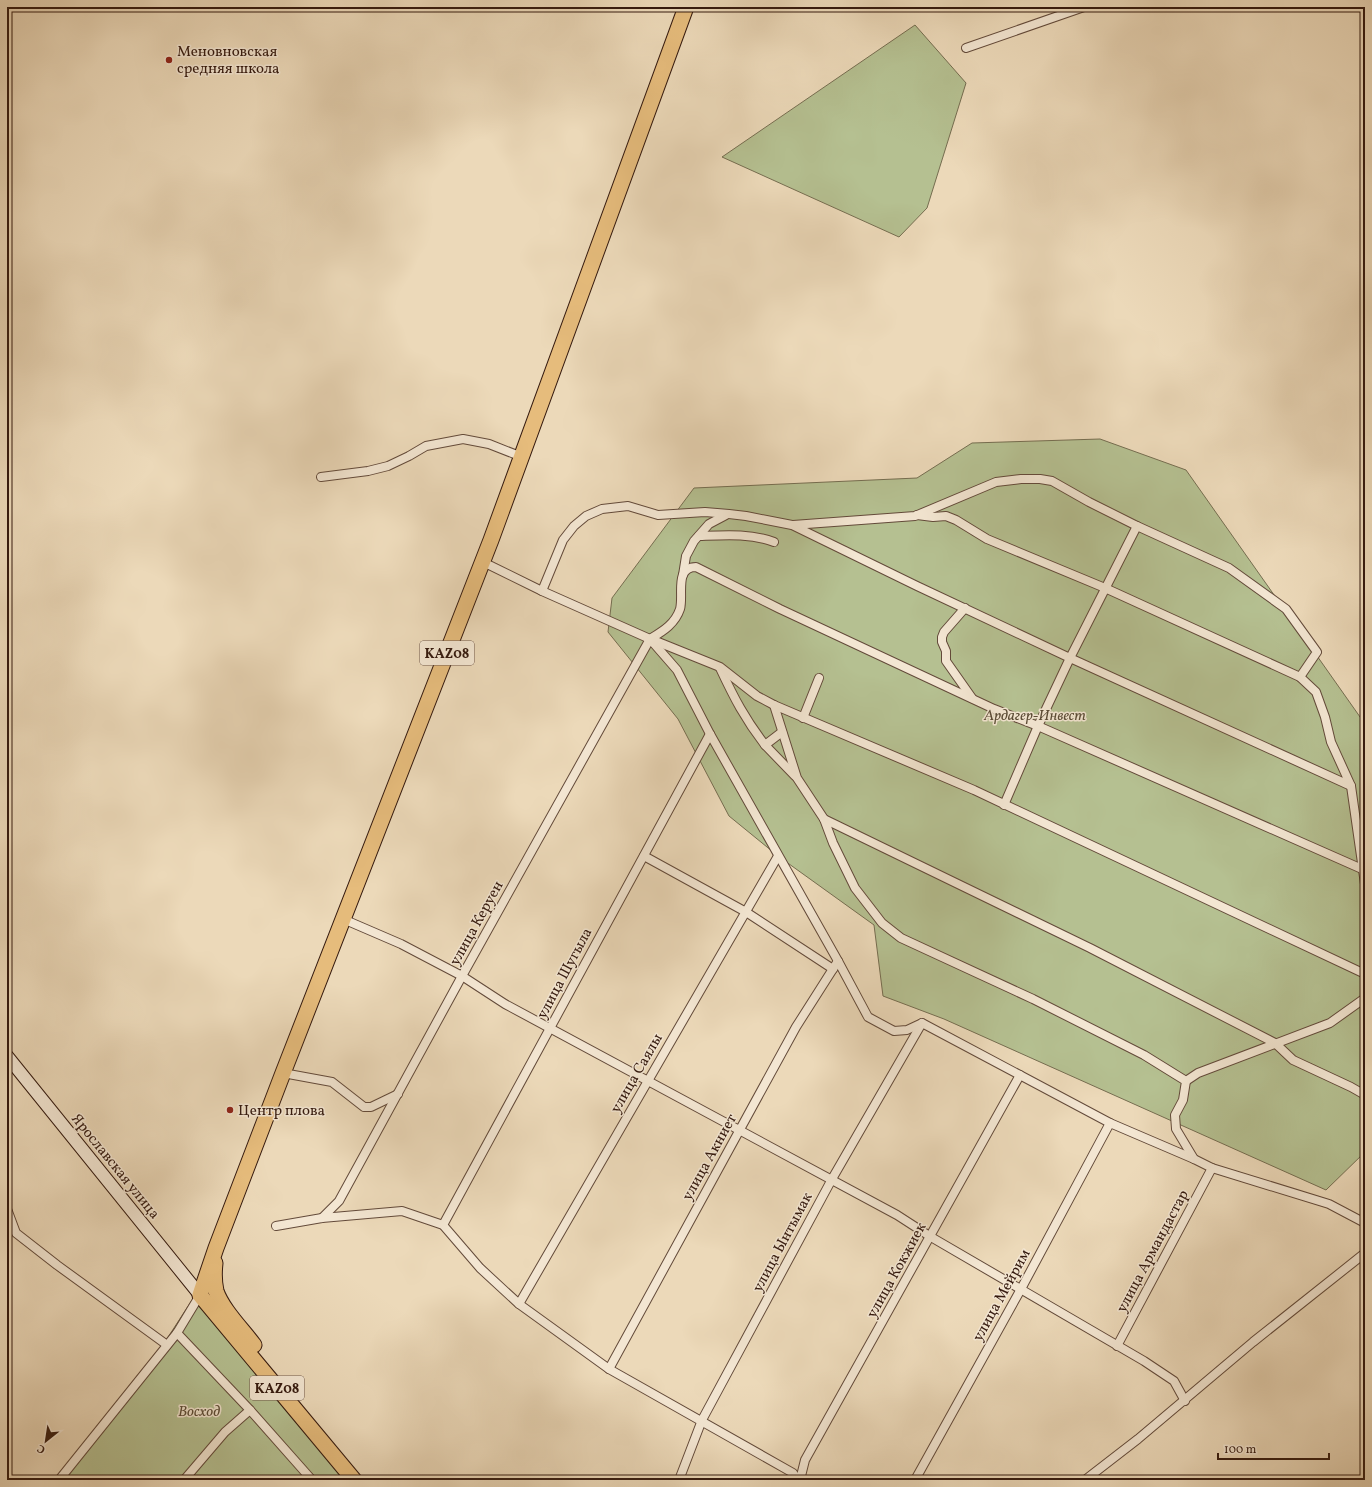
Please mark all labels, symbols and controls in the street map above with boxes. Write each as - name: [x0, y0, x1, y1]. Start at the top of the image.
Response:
- place label: Меновновская средняя школа: [177, 42, 280, 80]
- marker: Меновновская средняя школа: [164, 55, 174, 65]
- road number: KAZ08: [420, 641, 474, 665]
- park label: Ардагер-Инвест: [983, 706, 1086, 727]
- street label: улица Керуен: [445, 877, 509, 970]
- street label: улица Шугыла: [532, 924, 598, 1023]
- street label: улица Саялы: [606, 1030, 669, 1117]
- place label: Центр плова: [238, 1101, 325, 1122]
- marker: Центр плова: [225, 1105, 235, 1115]
- street label: Ярославская улица: [66, 1110, 164, 1224]
- street label: улица Акниет: [678, 1110, 743, 1205]
- street label: улица Армандастар: [1112, 1187, 1195, 1317]
- street label: улица Ынтымак: [748, 1189, 819, 1296]
- street label: улица Кокжиек: [862, 1219, 932, 1322]
- street label: улица Мейрим: [968, 1246, 1036, 1346]
- road number: KAZ08: [250, 1376, 304, 1400]
- park label: Восход: [178, 1402, 220, 1423]
- north arrow: [26, 1421, 66, 1461]
- scale bar: [1218, 1435, 1329, 1461]
- text: С: [35, 1440, 49, 1457]
- text: 100 m: [1224, 1442, 1257, 1458]

